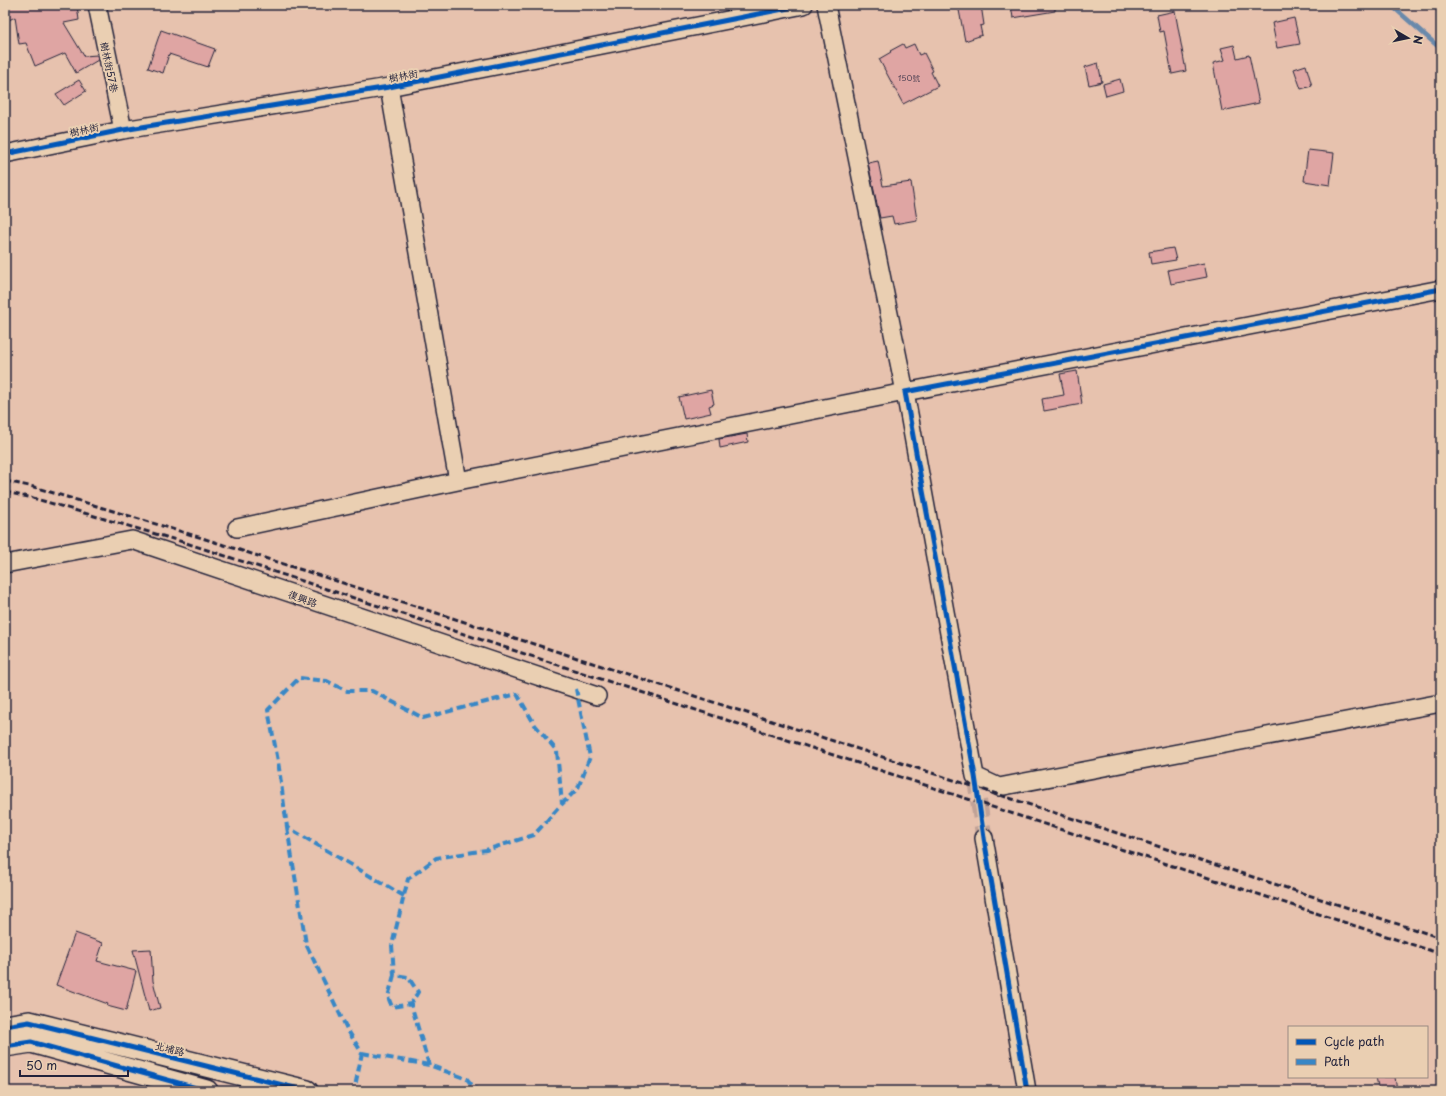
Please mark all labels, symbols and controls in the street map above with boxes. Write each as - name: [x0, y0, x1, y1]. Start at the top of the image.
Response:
- north arrow: [1388, 18, 1428, 58]
- text: N: [1409, 34, 1427, 46]
- street label: 樹林街57巷: [97, 40, 123, 95]
- street label: 樹林街: [387, 65, 419, 85]
- house number: 150號: [898, 72, 920, 84]
- street label: 樹林街: [68, 119, 100, 139]
- street label: 復興路: [286, 586, 320, 610]
- legend: [1288, 1026, 1428, 1078]
- text: Cycle path: [1324, 1032, 1385, 1050]
- street label: 北埔路: [154, 1037, 186, 1059]
- scale bar: [20, 1052, 128, 1078]
- text: Path: [1324, 1052, 1350, 1070]
- text: 50 m: [26, 1056, 57, 1074]

